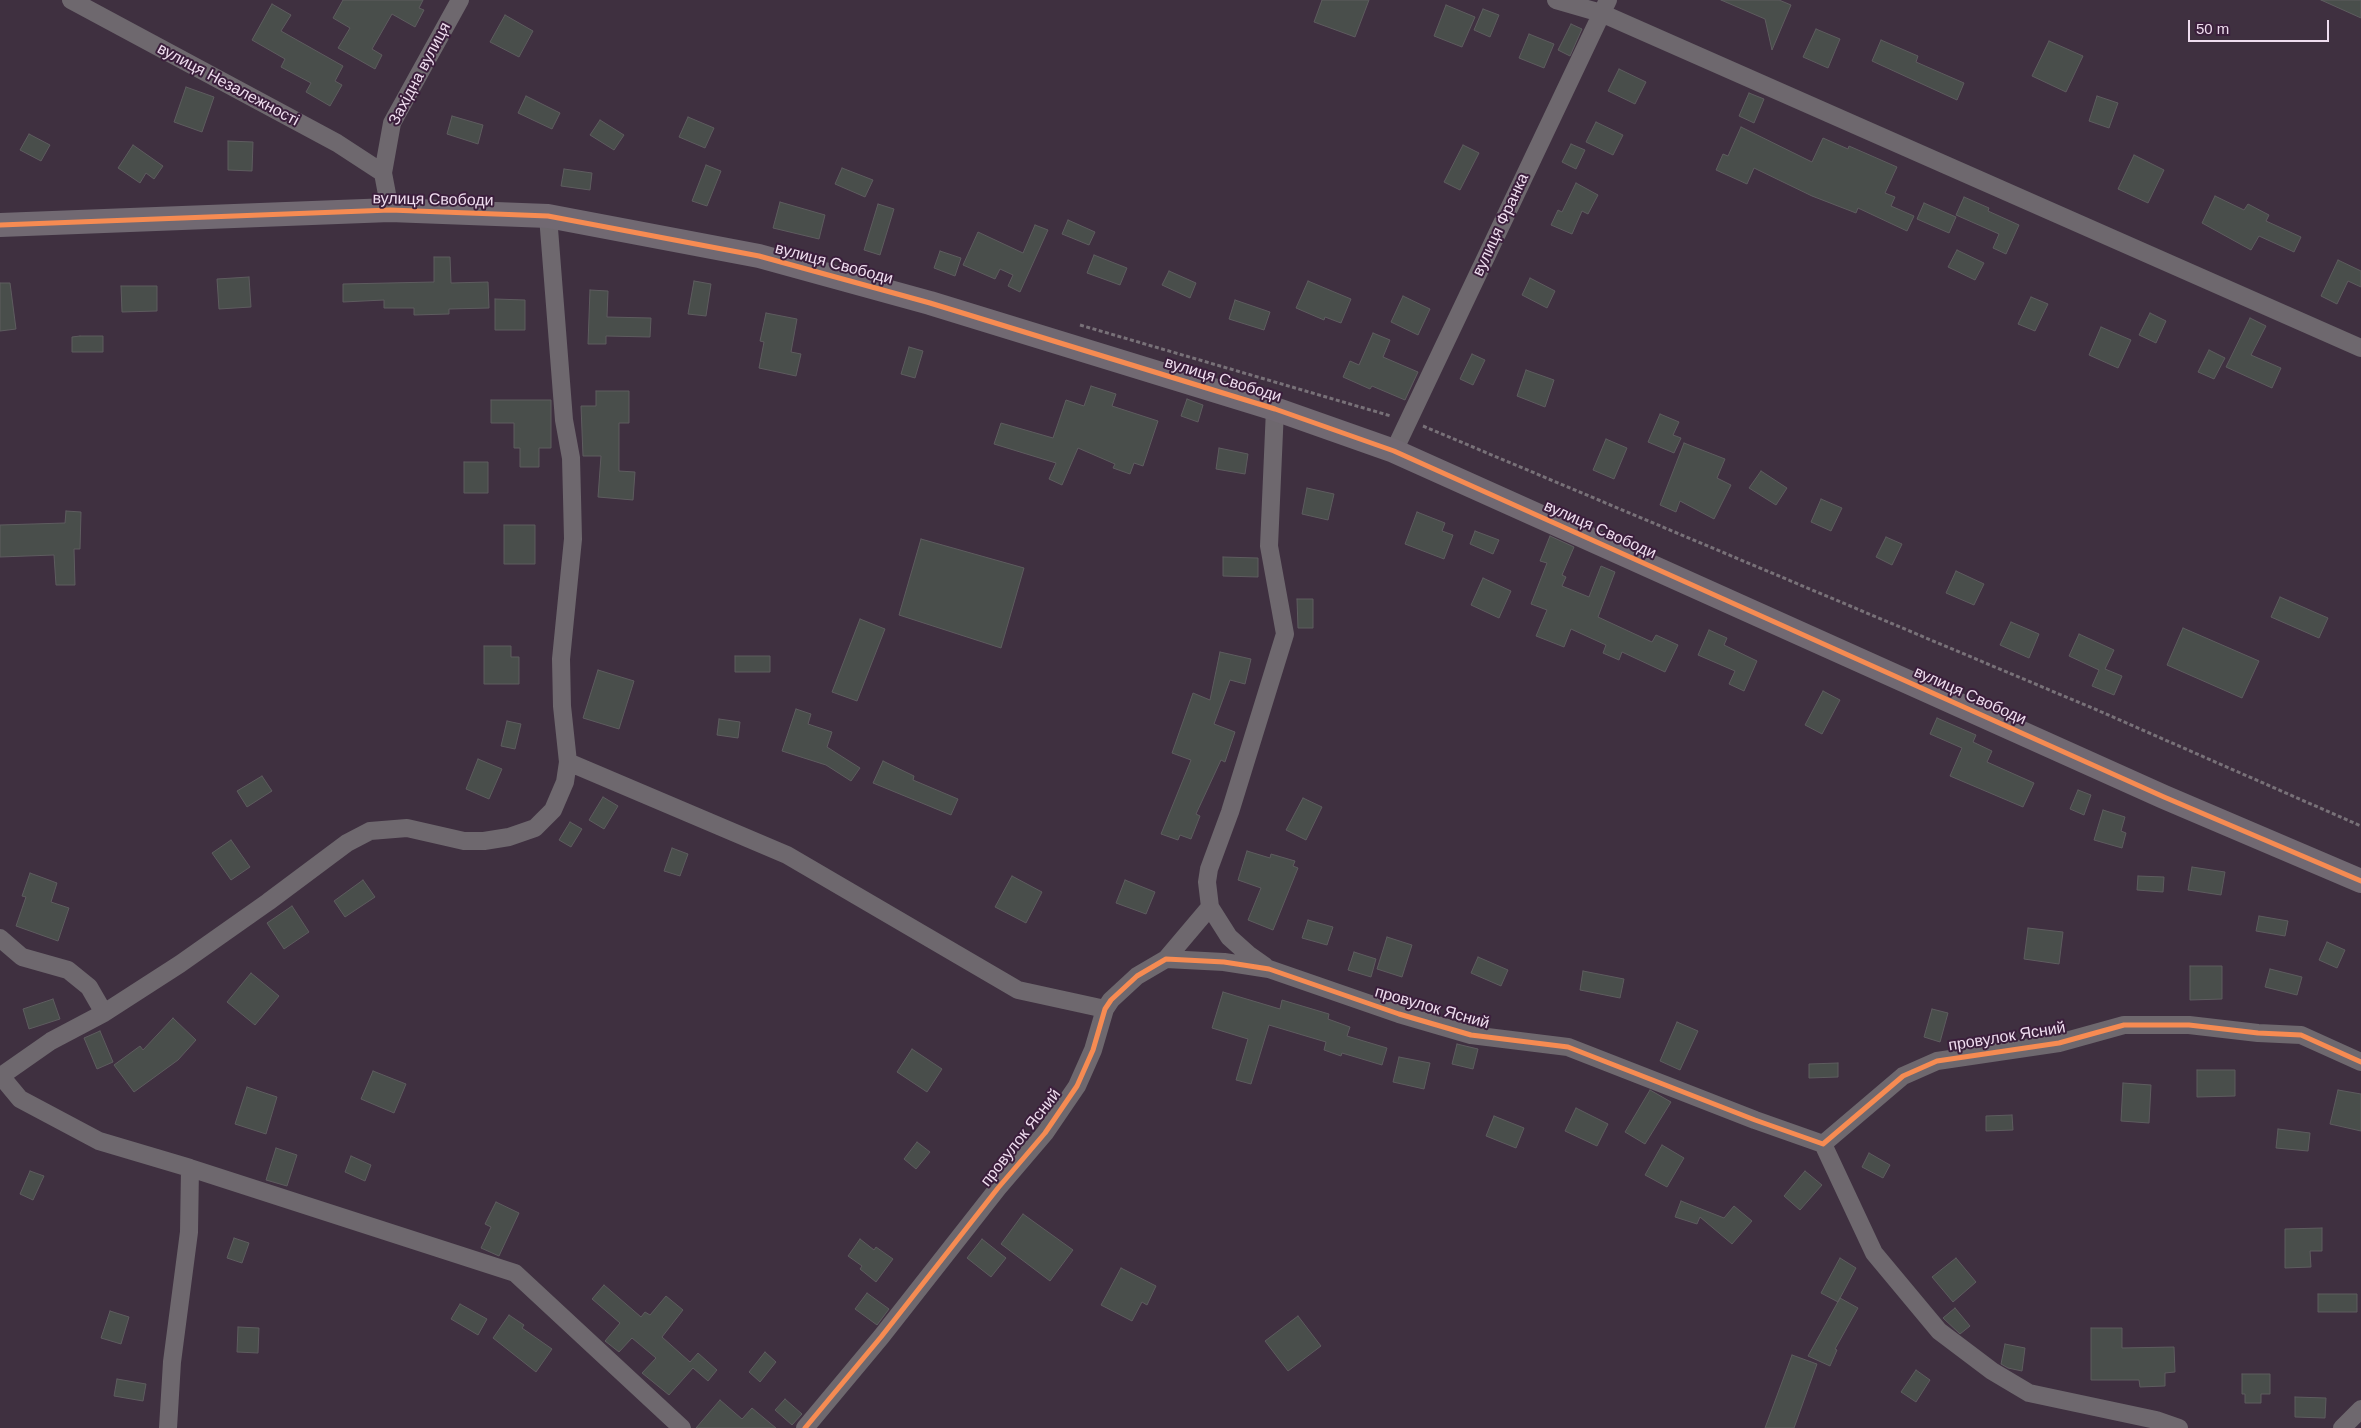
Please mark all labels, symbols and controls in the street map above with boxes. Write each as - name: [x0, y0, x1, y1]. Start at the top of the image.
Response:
- scale bar: [2191, 10, 2332, 42]
- street label: Західна вулиця: [385, 19, 455, 129]
- text: 50 m: [2196, 20, 2229, 37]
- street label: вулиця Незалежності: [154, 39, 302, 131]
- street label: вулиця Франка: [1469, 170, 1533, 280]
- street label: вулиця Свободи: [372, 189, 494, 211]
- street label: вулиця Свободи: [773, 239, 895, 289]
- street label: вулиця Свободи: [1162, 353, 1284, 407]
- street label: вулиця Свободи: [1541, 497, 1659, 563]
- street label: вулиця Свободи: [1911, 663, 2029, 729]
- street label: провулок Ясний: [1372, 982, 1492, 1034]
- street label: провулок Ясний: [1947, 1018, 2067, 1056]
- street label: провулок Ясний: [977, 1085, 1065, 1191]

